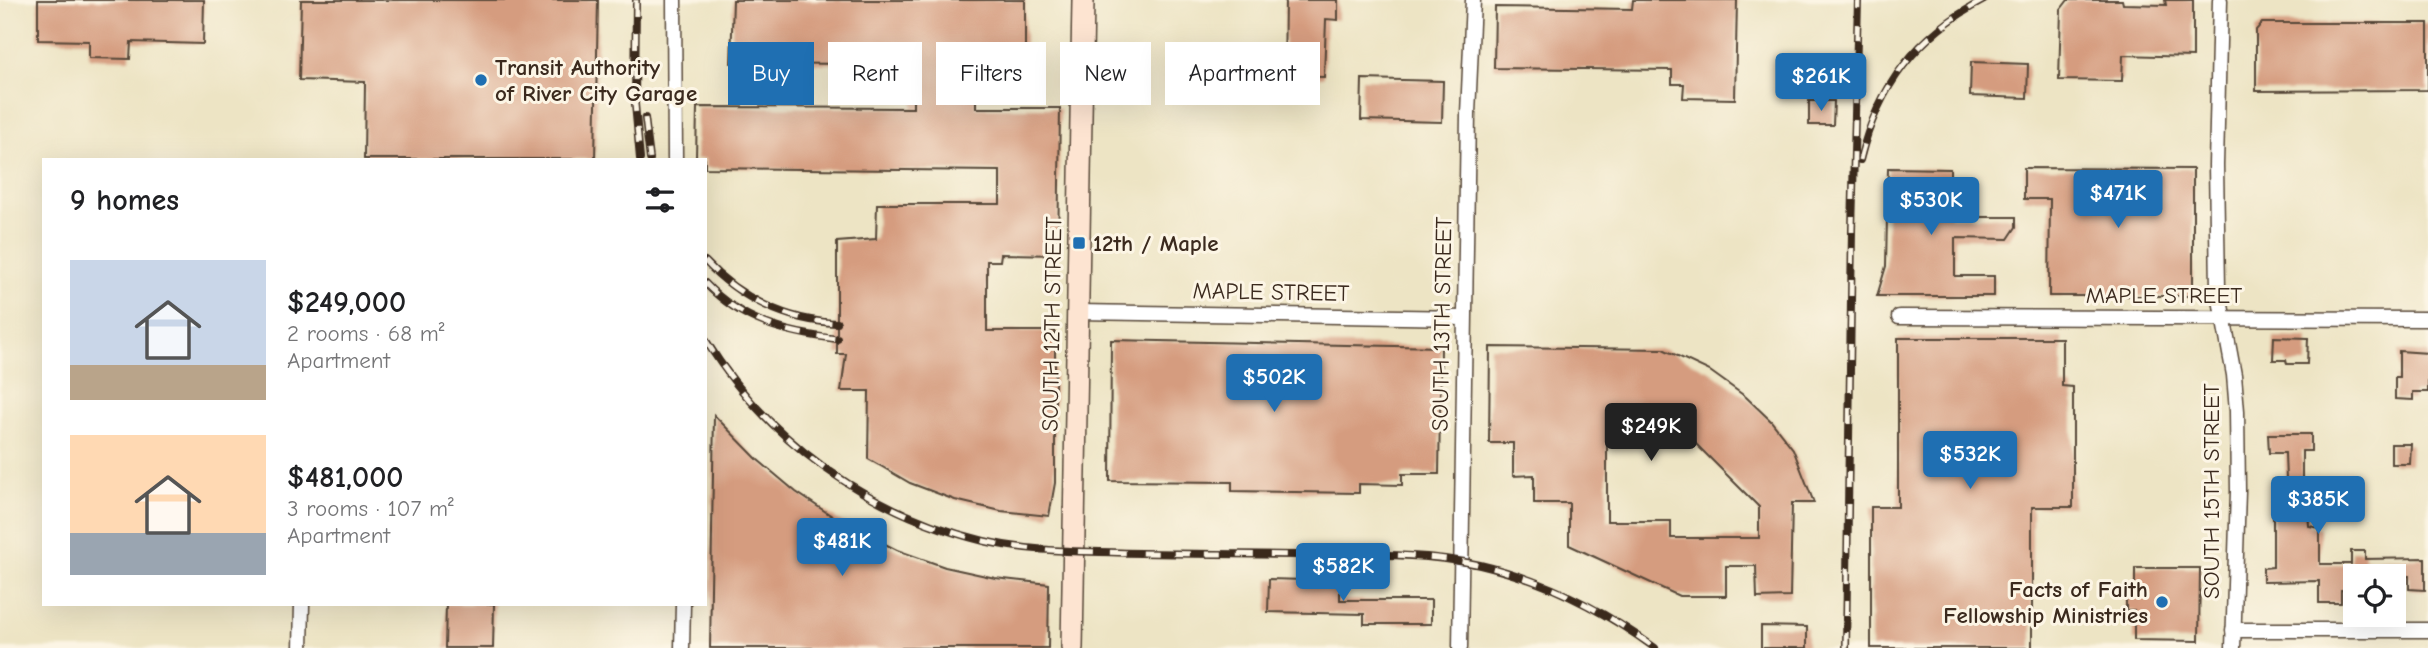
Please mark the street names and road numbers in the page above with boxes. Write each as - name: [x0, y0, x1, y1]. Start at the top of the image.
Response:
- street label: SOUTH 12TH STREET: [1037, 216, 1067, 432]
- street label: SOUTH 13TH STREET: [1427, 216, 1457, 432]
- street label: MAPLE STREET: [1192, 277, 1350, 307]
- street label: MAPLE STREET: [2086, 282, 2242, 309]
- street label: SOUTH 15TH STREET: [2198, 383, 2225, 599]

